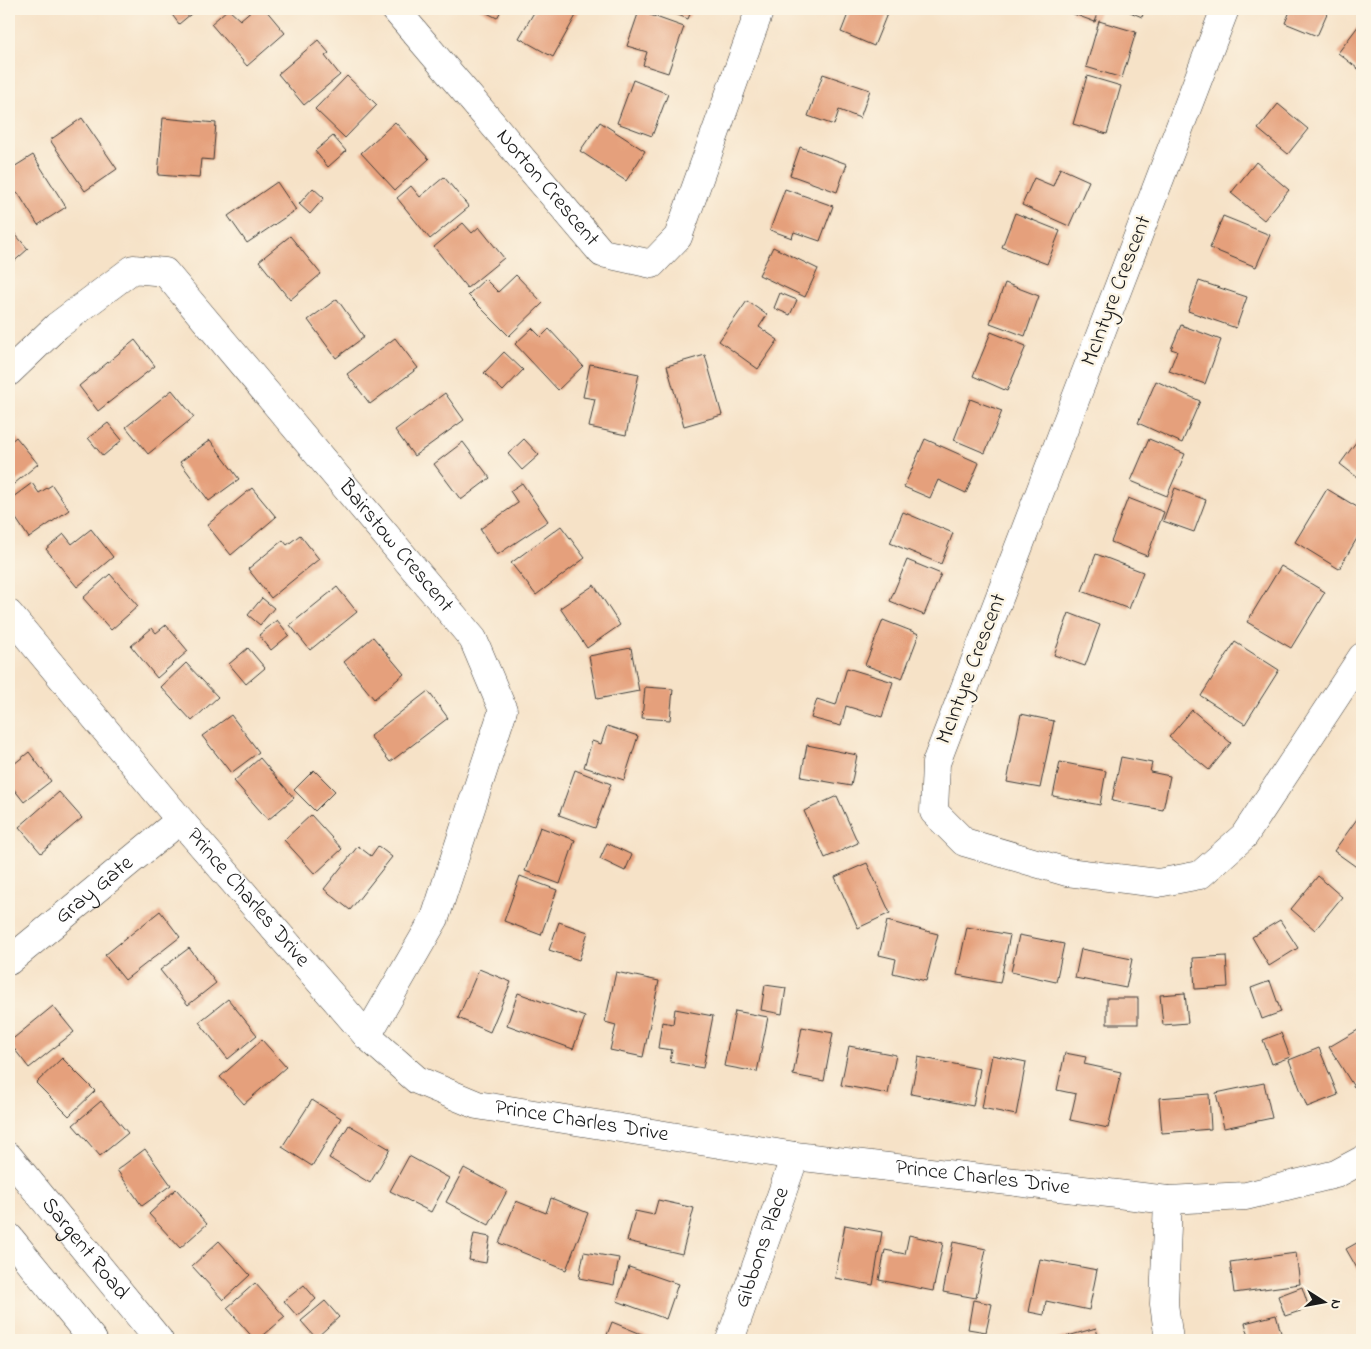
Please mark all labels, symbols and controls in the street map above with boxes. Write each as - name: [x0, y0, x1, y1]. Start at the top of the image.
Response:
- street label: Norton Crescent: [488, 122, 607, 255]
- street label: McIntyre Crescent: [1074, 211, 1162, 371]
- street label: Bairstow Crescent: [329, 472, 461, 621]
- street label: McIntyre Crescent: [929, 589, 1017, 749]
- street label: Prince Charles Drive: [178, 821, 317, 975]
- street label: Gray Gate: [49, 848, 141, 932]
- street label: Prince Charles Drive: [492, 1092, 671, 1152]
- street label: Prince Charles Drive: [893, 1152, 1072, 1204]
- street label: Gibbons Place: [727, 1183, 799, 1312]
- street label: Sargent Road: [33, 1191, 136, 1307]
- north arrow: [1298, 1276, 1348, 1326]
- text: N: [1324, 1298, 1346, 1311]

